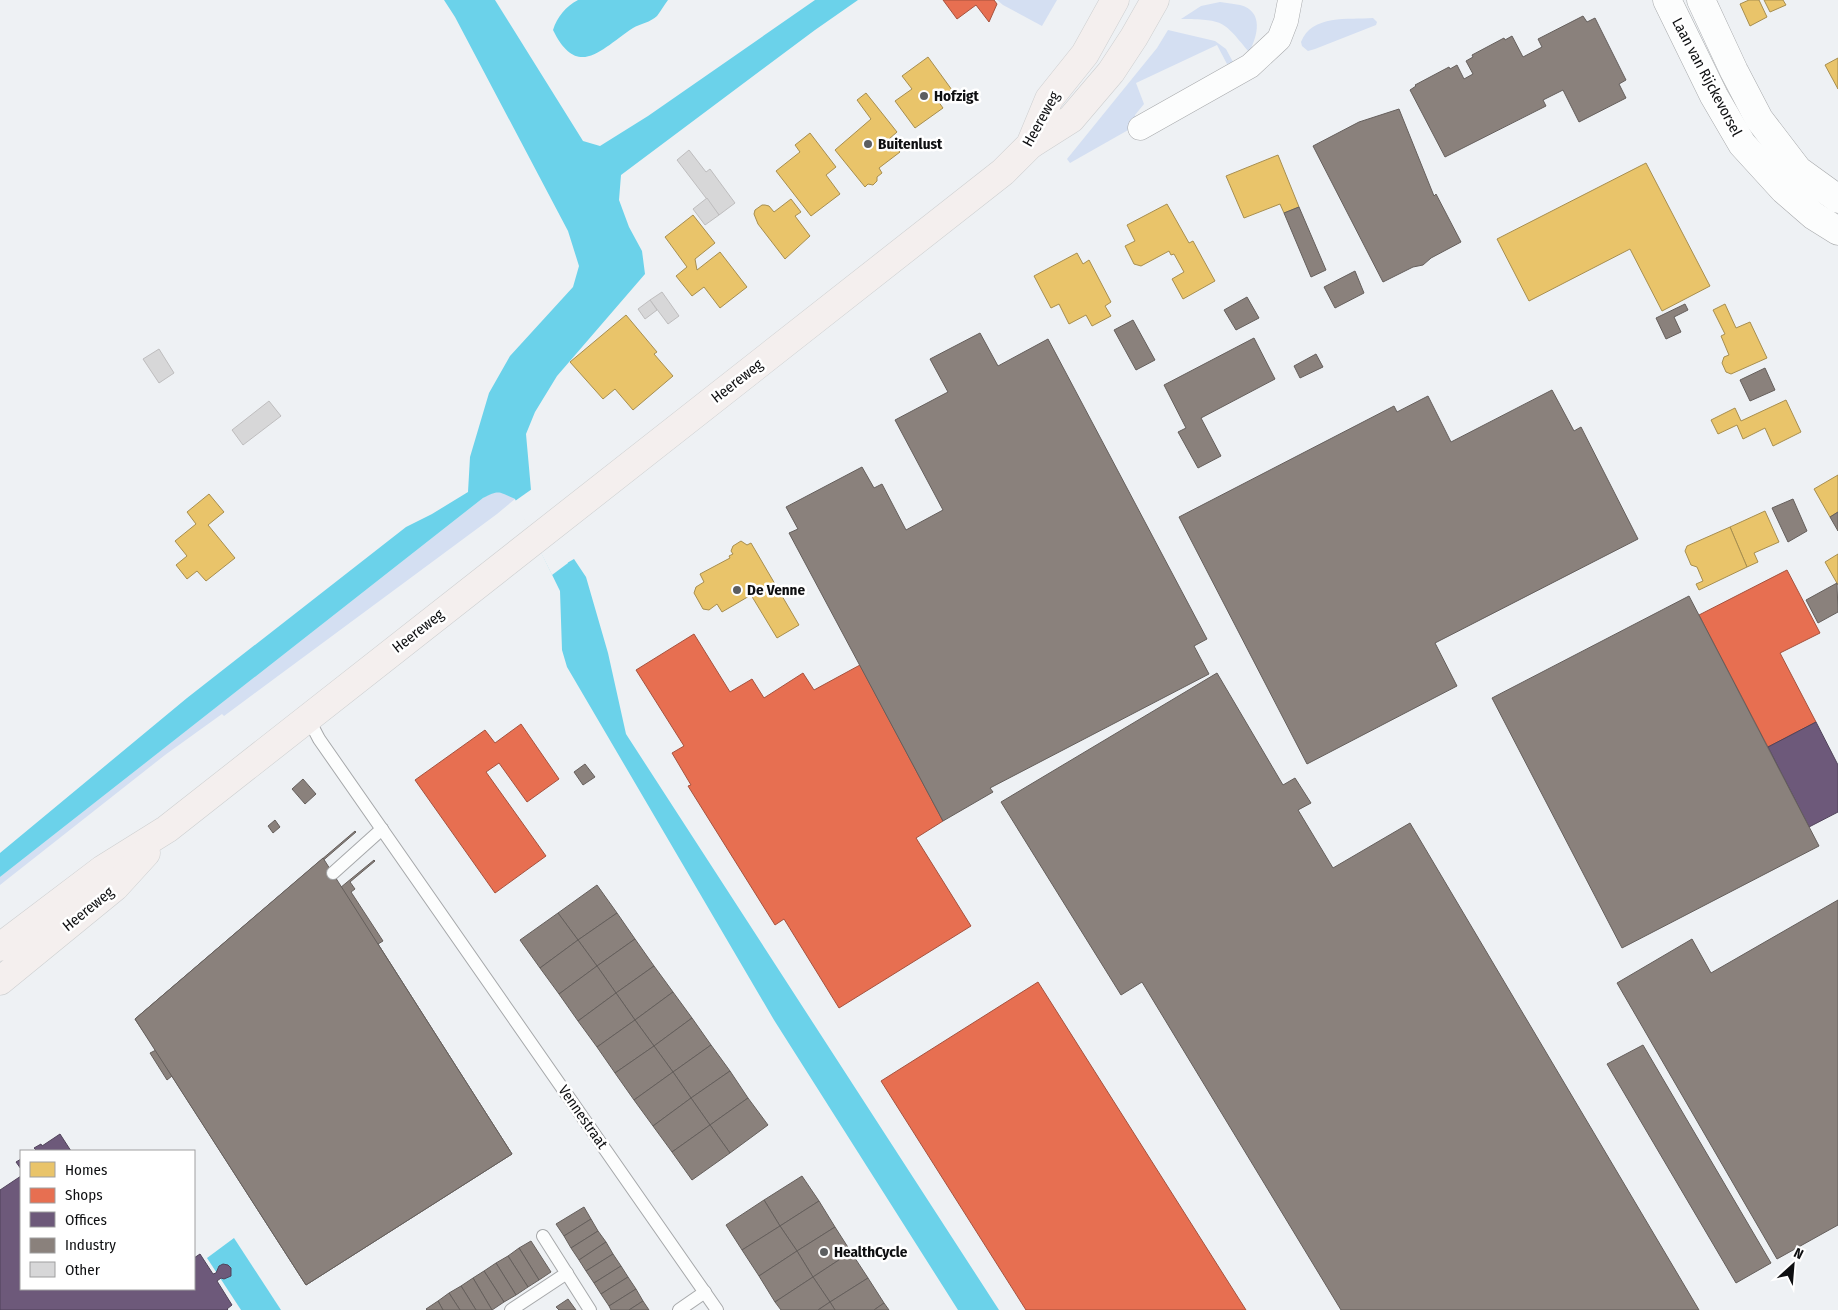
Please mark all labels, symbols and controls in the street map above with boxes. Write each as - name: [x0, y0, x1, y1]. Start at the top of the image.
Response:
- street label: Laan van Rijckevorsel: [1668, 15, 1746, 139]
- place label: Hofzigt: [934, 87, 980, 105]
- street label: Heereweg: [1018, 88, 1064, 150]
- marker: Hofzigt: [918, 90, 930, 102]
- place label: Buitenlust: [878, 135, 943, 153]
- marker: Buitenlust: [862, 138, 874, 150]
- street label: Heereweg: [708, 355, 766, 407]
- place label: De Venne: [747, 581, 805, 599]
- marker: De Venne: [731, 584, 743, 596]
- street label: Heereweg: [389, 605, 447, 657]
- street label: Heereweg: [59, 883, 117, 935]
- street label: Vennestraat: [555, 1082, 612, 1152]
- legend: [20, 1150, 195, 1290]
- text: Homes: [65, 1161, 107, 1179]
- text: Shops: [65, 1186, 103, 1204]
- text: Offices: [65, 1211, 107, 1229]
- text: Industry: [65, 1236, 116, 1254]
- north arrow: [1768, 1240, 1818, 1290]
- place label: HealthCycle: [834, 1243, 908, 1261]
- text: N: [1791, 1244, 1806, 1263]
- marker: HealthCycle: [818, 1246, 830, 1258]
- text: Other: [65, 1261, 101, 1279]

